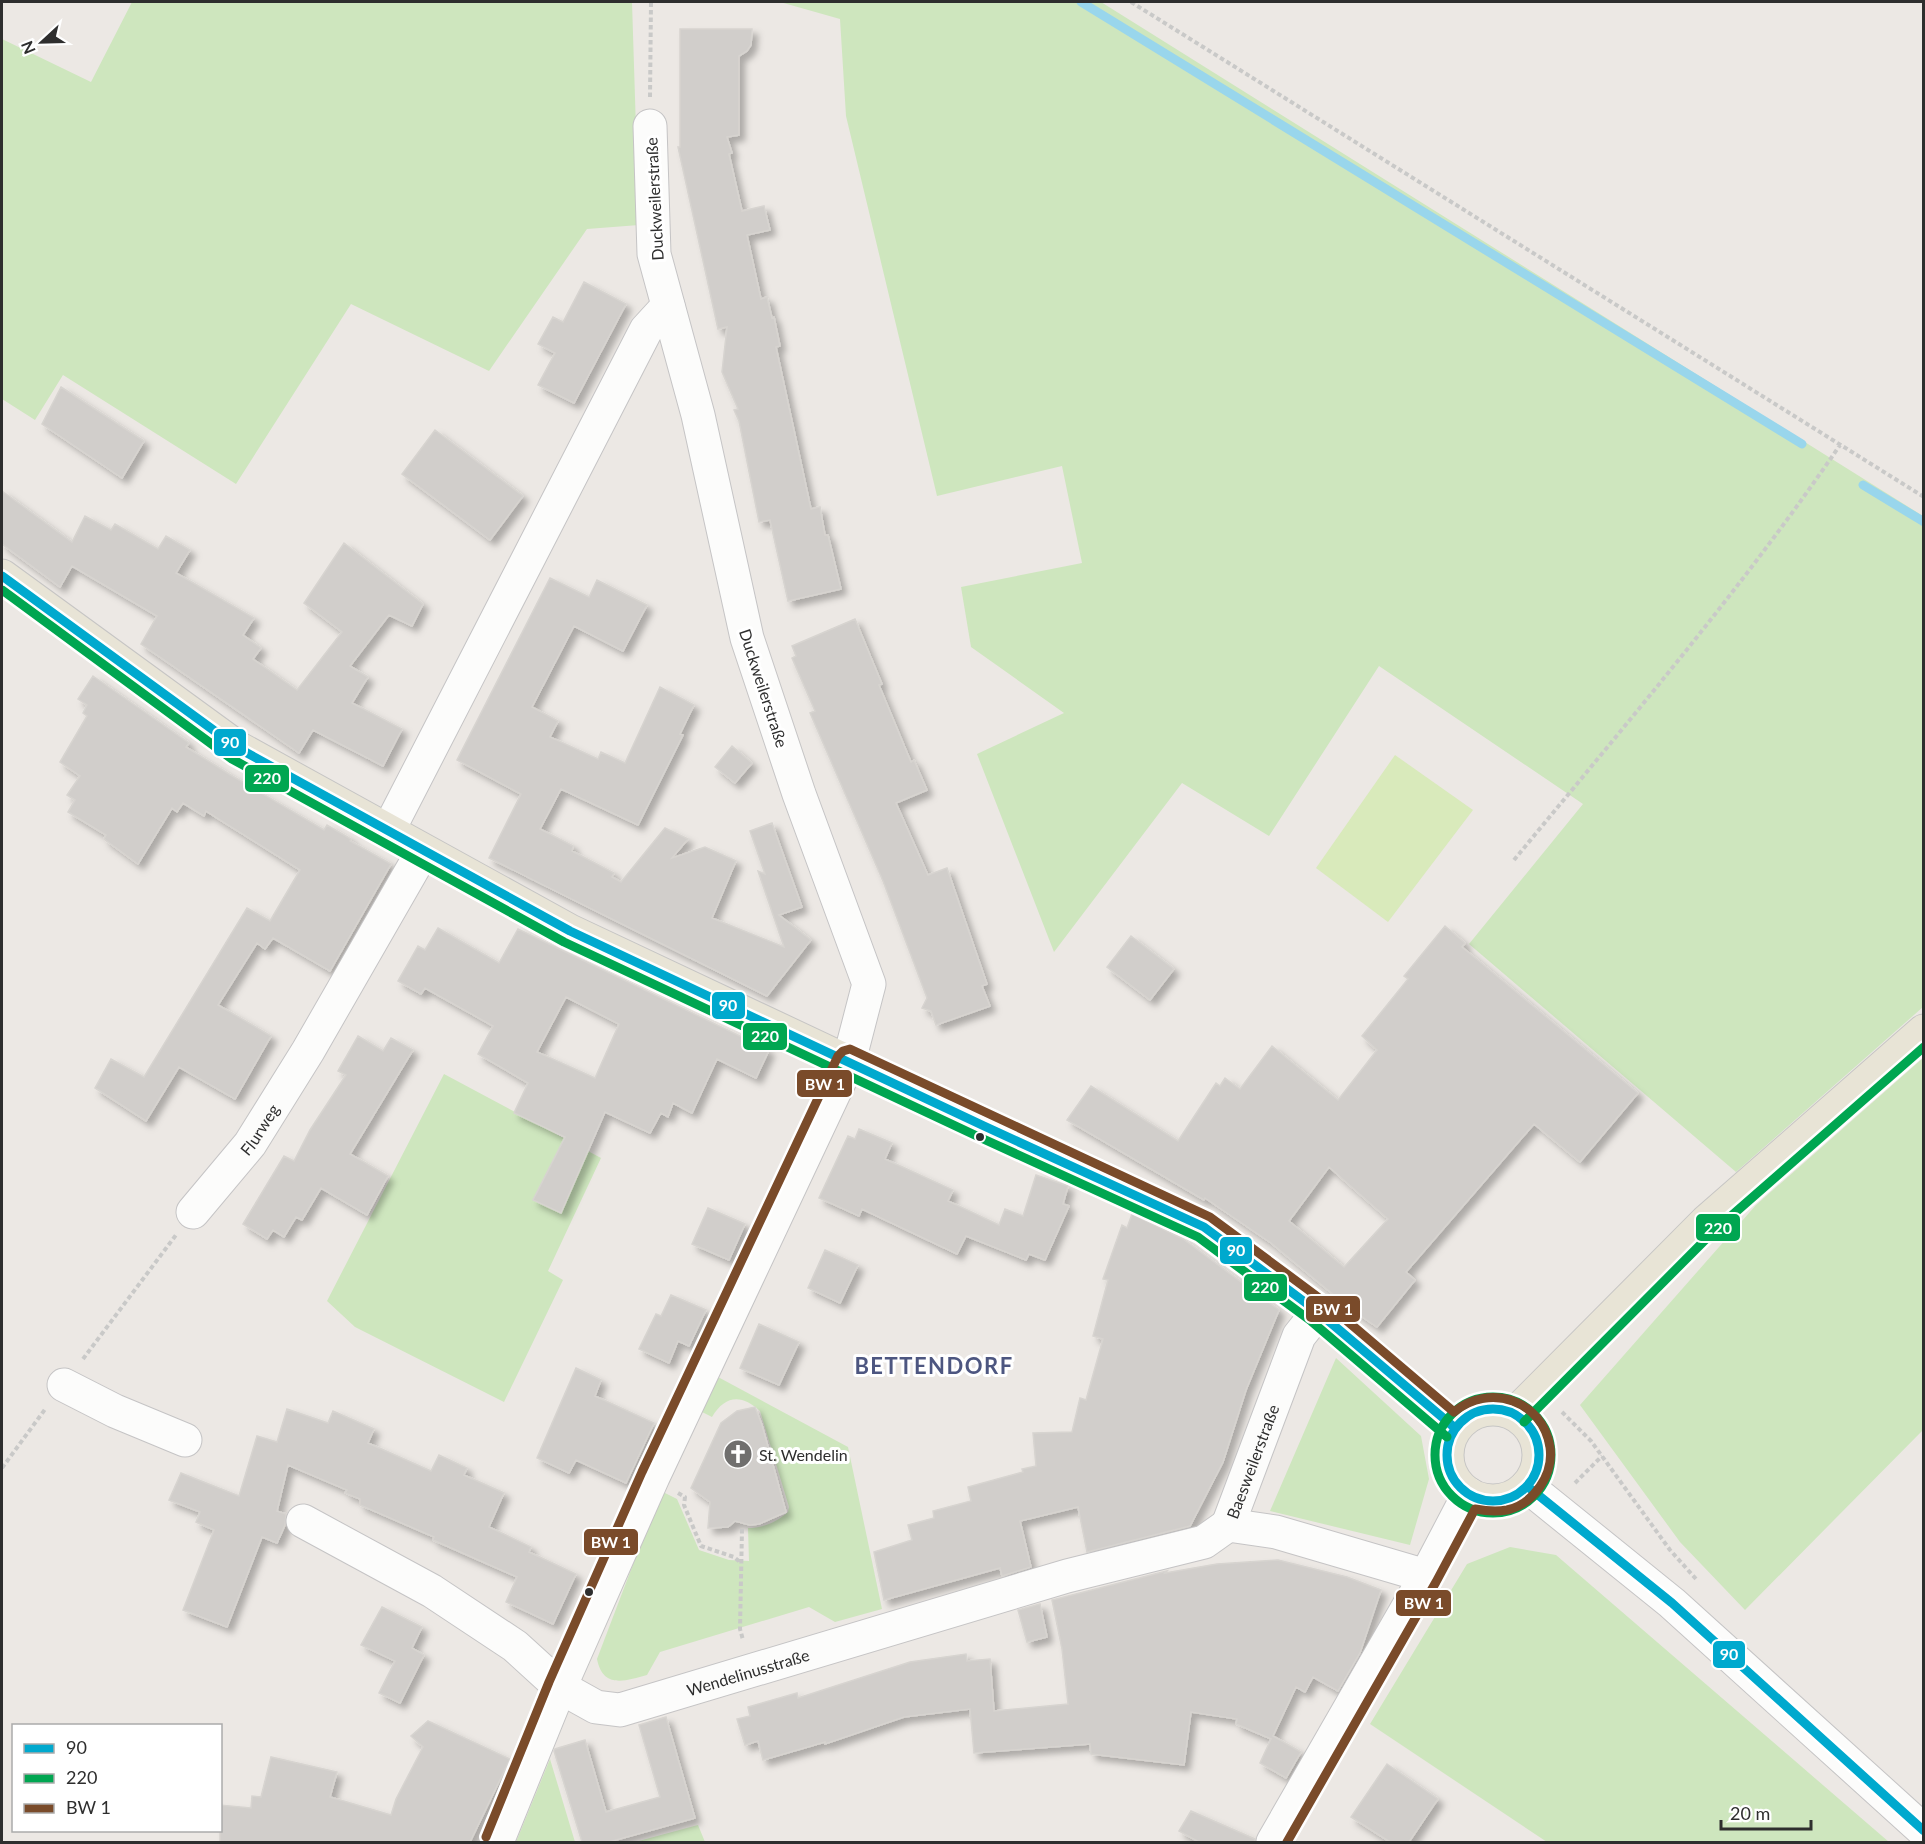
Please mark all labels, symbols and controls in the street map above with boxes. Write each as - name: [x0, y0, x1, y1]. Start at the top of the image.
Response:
- north arrow: [12, 12, 72, 72]
- text: N: [17, 39, 39, 57]
- street label: Duckweilerstraße: [641, 137, 667, 261]
- street label: Duckweilerstraße: [736, 626, 792, 750]
- line badge: 90: [213, 728, 247, 757]
- text: 90: [221, 732, 239, 751]
- line badge: 220: [244, 764, 290, 793]
- text: 220: [253, 768, 281, 787]
- line badge: 90: [711, 991, 746, 1020]
- text: 90: [719, 995, 737, 1014]
- line badge: 220: [742, 1022, 788, 1051]
- text: 220: [751, 1026, 779, 1045]
- line badge: BW 1: [796, 1069, 853, 1098]
- text: BW 1: [805, 1074, 845, 1093]
- street label: Flurweg: [236, 1100, 282, 1159]
- unlabelled marker: [974, 1131, 986, 1143]
- line badge: 220: [1695, 1213, 1741, 1242]
- text: 220: [1704, 1218, 1732, 1237]
- line badge: 90: [1219, 1236, 1253, 1265]
- text: 90: [1227, 1240, 1245, 1259]
- line badge: 220: [1243, 1273, 1288, 1302]
- text: 220: [1251, 1277, 1279, 1296]
- line badge: BW 1: [1305, 1295, 1361, 1323]
- text: BW 1: [1313, 1299, 1353, 1318]
- district label: BETTENDORF: [854, 1352, 1014, 1379]
- street label: Baesweilerstraße: [1222, 1402, 1282, 1521]
- church icon: St. Wendelin: [722, 1438, 754, 1470]
- place label: St. Wendelin: [759, 1445, 848, 1464]
- line badge: BW 1: [583, 1528, 639, 1556]
- text: BW 1: [591, 1532, 631, 1551]
- unlabelled marker: [583, 1586, 595, 1598]
- line badge: BW 1: [1395, 1589, 1452, 1617]
- text: BW 1: [1404, 1593, 1444, 1612]
- line badge: 90: [1712, 1640, 1746, 1669]
- street label: Wendelinusstraße: [684, 1644, 811, 1699]
- text: 90: [1720, 1644, 1738, 1663]
- legend: [12, 1724, 222, 1832]
- text: 90: [66, 1736, 87, 1758]
- text: 220: [66, 1766, 97, 1788]
- scale bar: [1721, 1793, 1811, 1831]
- text: BW 1: [66, 1796, 111, 1818]
- text: 20 m: [1730, 1802, 1770, 1824]

